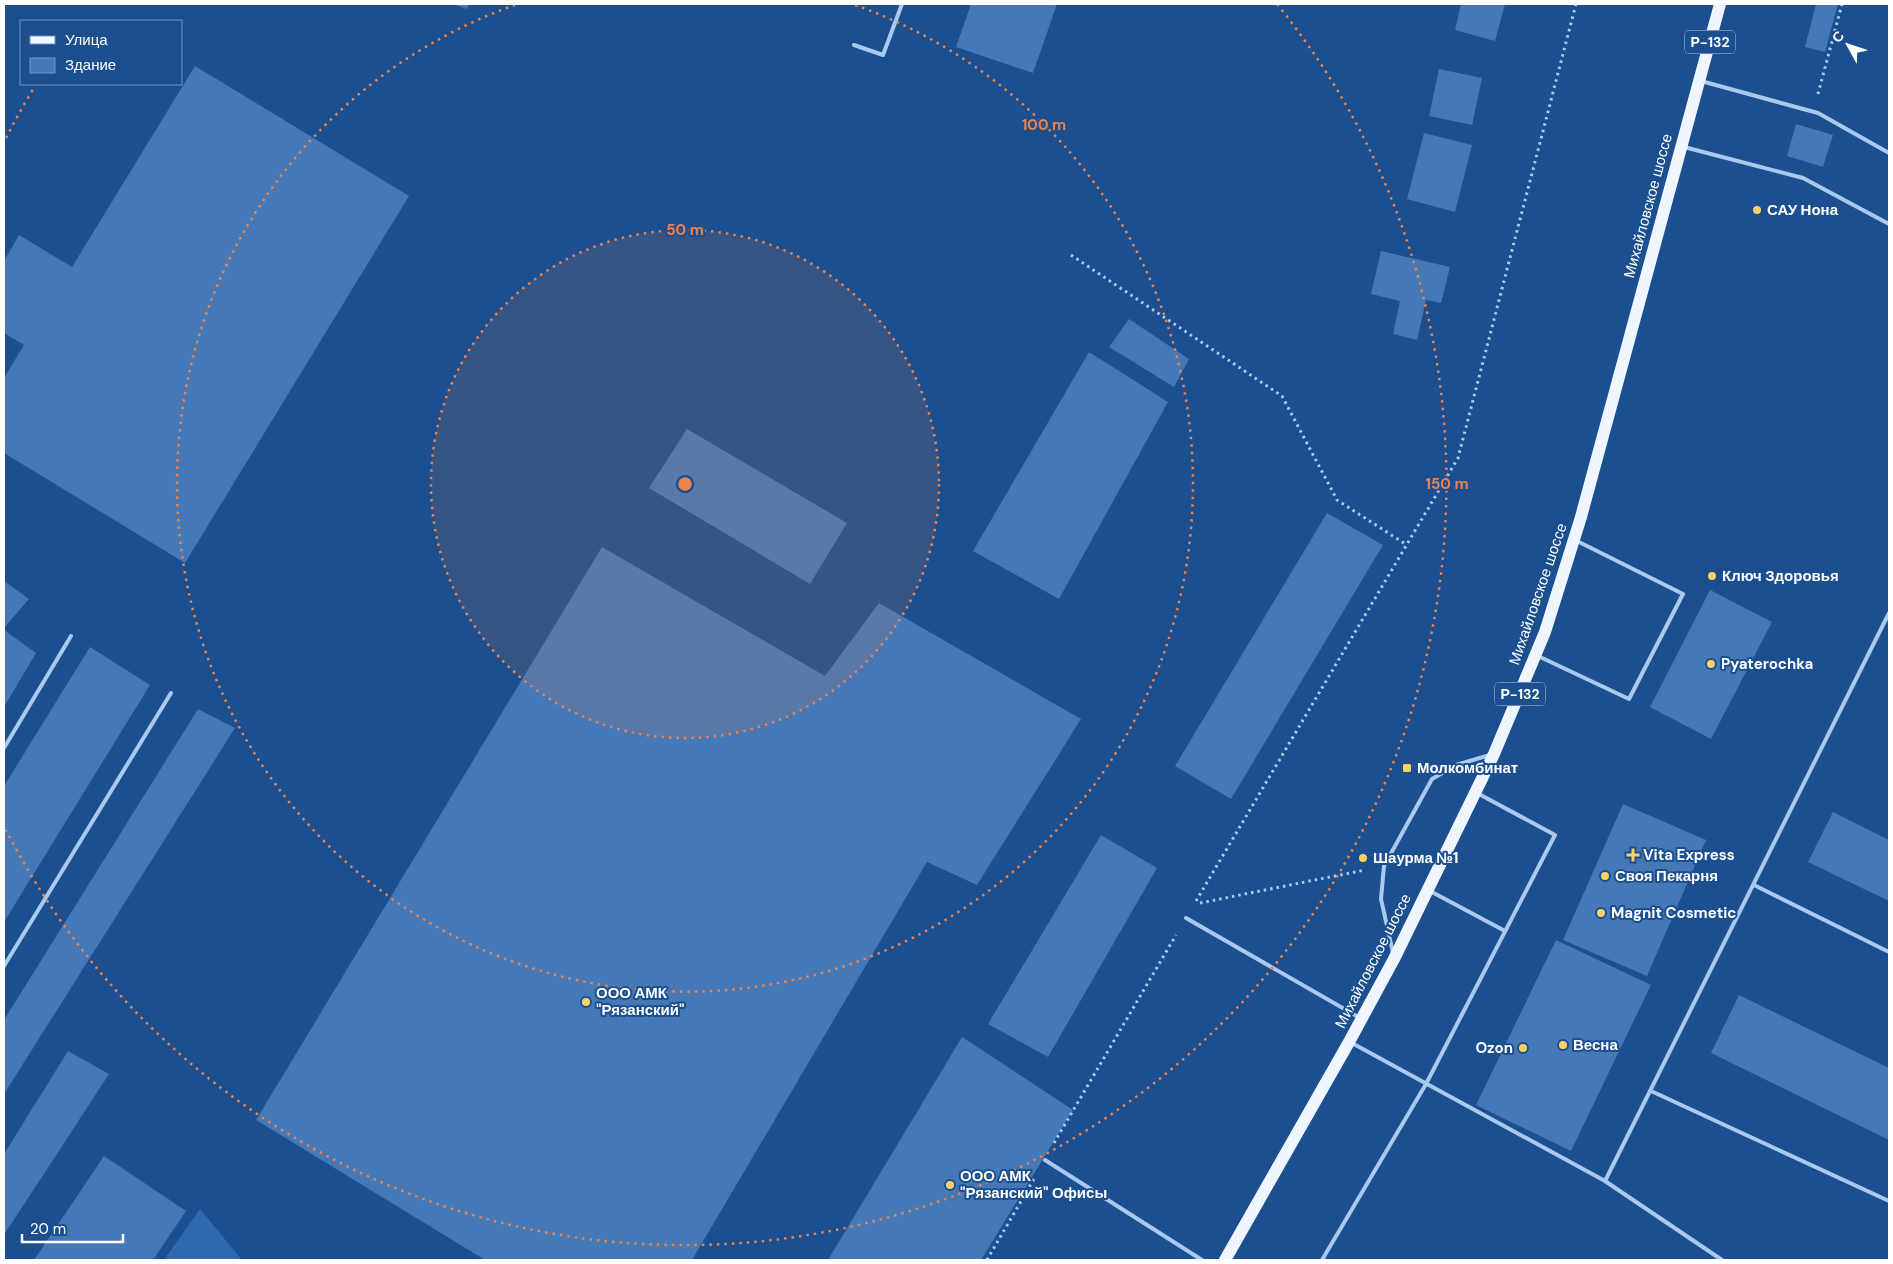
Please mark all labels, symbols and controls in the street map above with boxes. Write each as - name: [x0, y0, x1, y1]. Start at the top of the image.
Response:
- legend: [20, 20, 182, 85]
- north arrow: [1823, 20, 1873, 70]
- text: С: [1828, 27, 1848, 46]
- text: Улица: [65, 30, 108, 50]
- road number: Р-132: [1685, 31, 1735, 54]
- text: Здание: [65, 55, 116, 75]
- text: 100 m: [1022, 115, 1066, 135]
- street label: Михайловское шоссе: [1619, 132, 1677, 280]
- place label: САУ Нона: [1767, 200, 1839, 220]
- marker: САУ Нона: [1751, 204, 1763, 216]
- text: 50 m: [666, 220, 704, 240]
- text: 150 m: [1426, 474, 1469, 494]
- centre of rings: [676, 475, 694, 493]
- street label: Михайловское шоссе: [1504, 520, 1572, 668]
- place label: Ключ Здоровья: [1722, 566, 1839, 586]
- marker: Ключ Здоровья: [1706, 570, 1718, 582]
- place label: Pyaterochka: [1721, 654, 1813, 674]
- marker: Pyaterochka: [1705, 658, 1717, 670]
- road number: Р-132: [1495, 682, 1545, 706]
- place label: Молкомбинат: [1417, 758, 1518, 778]
- marker: Молкомбинат: [1401, 762, 1413, 774]
- place label: Vita Express: [1643, 845, 1735, 865]
- place label: Шаурма №1: [1373, 848, 1458, 868]
- marker: Vita Express: [1627, 849, 1639, 861]
- marker: Шаурма №1: [1357, 852, 1369, 864]
- place label: Своя Пекарня: [1615, 866, 1718, 886]
- marker: Своя Пекарня: [1599, 870, 1611, 882]
- street label: Михайловское шоссе: [1330, 890, 1416, 1032]
- place label: Magnit Cosmetic: [1611, 903, 1736, 923]
- marker: Magnit Cosmetic: [1595, 907, 1607, 919]
- place label: ООО АМК "Рязанский": [596, 983, 685, 1020]
- marker: ООО АМК "Рязанский": [580, 996, 592, 1008]
- place label: Весна: [1573, 1035, 1618, 1055]
- place label: Ozon: [1475, 1038, 1513, 1058]
- marker: Весна: [1557, 1039, 1569, 1051]
- marker: Ozon: [1517, 1042, 1529, 1054]
- place label: ООО АМК "Рязанский" Офисы: [960, 1166, 1107, 1203]
- marker: ООО АМК "Рязанский" Офисы: [944, 1179, 956, 1191]
- scale bar: [22, 1212, 124, 1244]
- text: 20 m: [30, 1219, 66, 1239]

